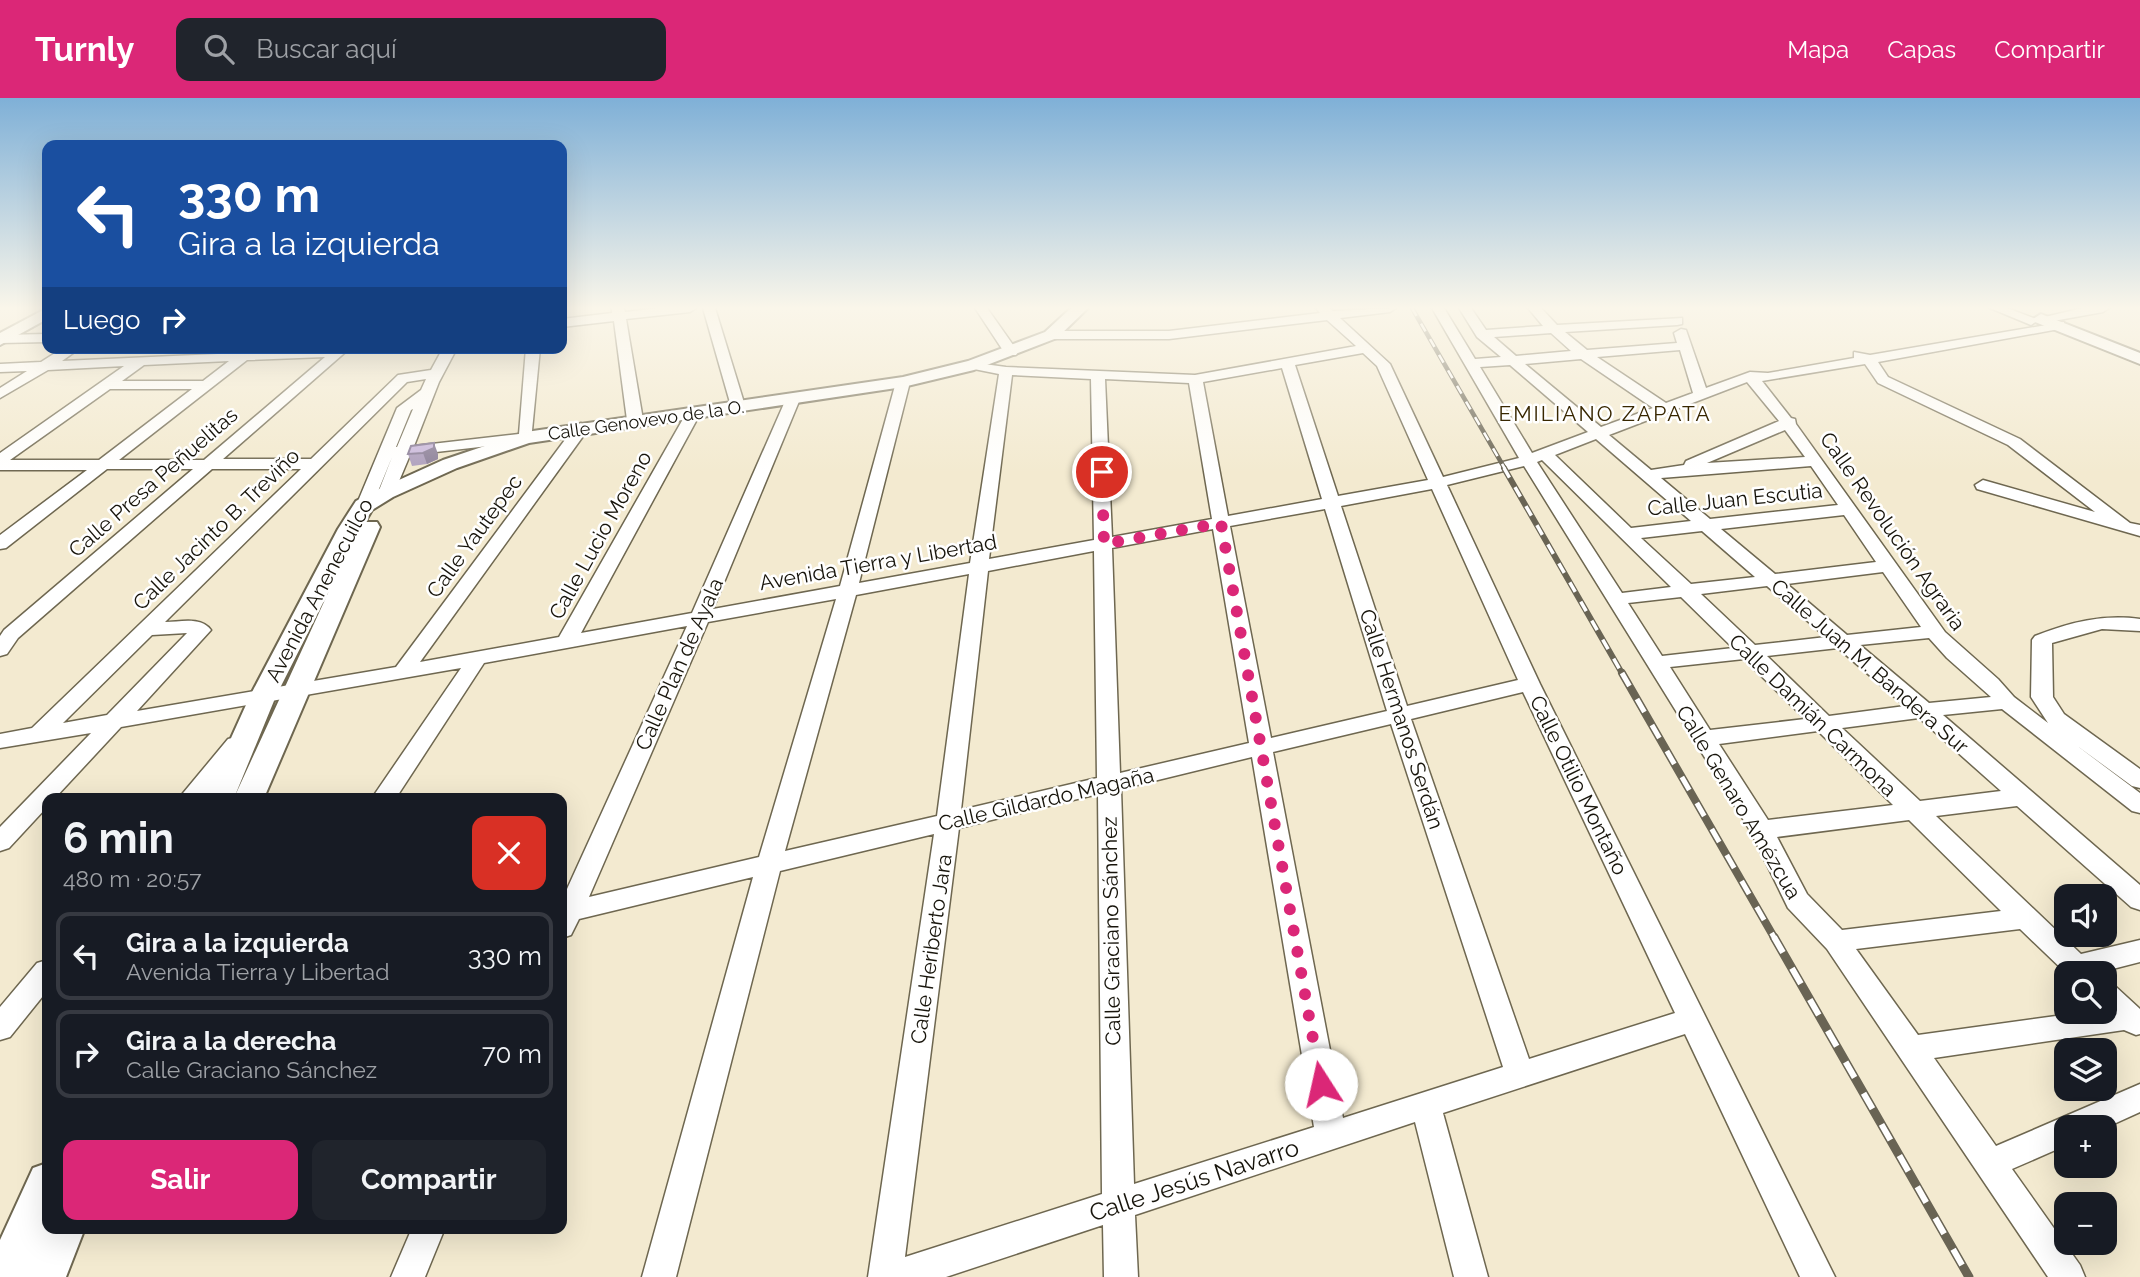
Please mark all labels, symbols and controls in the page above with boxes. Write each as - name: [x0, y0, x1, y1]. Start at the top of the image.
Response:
- search box: [176, 18, 666, 81]
- text: Turnly: [35, 30, 134, 69]
- icon: search: [200, 30, 238, 68]
- text: Buscar aquí: [256, 34, 397, 64]
- text: Mapa: [1787, 35, 1849, 64]
- text: Capas: [1887, 35, 1956, 64]
- text: Compartir: [1994, 35, 2105, 64]
- text: 330 m: [178, 166, 320, 223]
- icon: left: [63, 168, 154, 259]
- text: Gira a la izquierda: [178, 225, 440, 262]
- icon: right: [154, 301, 192, 339]
- text: Luego: [63, 305, 140, 335]
- street label: Calle Genovevo de la O.: [547, 396, 745, 444]
- district label: EMILIANO ZAPATA: [1498, 401, 1712, 426]
- street label: Calle Presa Peñuelitas: [63, 402, 243, 562]
- street label: Calle Revolución Agraria: [1815, 427, 1971, 635]
- pin: [1072, 442, 1132, 502]
- street label: Calle Jacinto B. Treviño: [128, 443, 304, 615]
- street label: Calle Lucio Moreno: [543, 447, 657, 623]
- icon: arrive: [1083, 453, 1121, 491]
- street label: Calle Yautepec: [421, 470, 527, 602]
- street label: Calle Juan Escutia: [1646, 477, 1824, 521]
- street label: Avenida Anenecuilco: [260, 494, 378, 686]
- street label: Avenida Tierra y Libertad: [757, 529, 999, 595]
- street label: Calle Juan M. Bandera Sur: [1766, 573, 1974, 759]
- street label: Calle Plan de Ayala: [630, 574, 728, 754]
- street label: Calle Hermanos Serdán: [1355, 606, 1449, 832]
- street label: Calle Damián Carmona: [1724, 629, 1902, 801]
- street label: Calle Otilio Montaño: [1525, 691, 1633, 879]
- street label: Calle Genaro Amézcua: [1671, 701, 1807, 903]
- street label: Calle Gildardo Magaña: [936, 762, 1156, 836]
- text: 6 min: [63, 814, 174, 863]
- button: close: [472, 816, 546, 890]
- street label: Calle Graciano Sánchez: [1097, 816, 1125, 1046]
- street label: Calle Heriberto Jara: [905, 852, 957, 1046]
- text: 480 m · 20:57: [63, 865, 202, 892]
- map controls: [2054, 884, 2117, 1255]
- button: sound: [2054, 884, 2117, 947]
- text: Gira a la izquierda: [126, 928, 349, 958]
- icon: left: [67, 937, 105, 975]
- text: 330 m: [468, 941, 542, 971]
- text: Avenida Tierra y Libertad: [126, 958, 389, 985]
- button: search: [2054, 961, 2117, 1024]
- text: Gira a la derecha: [126, 1026, 336, 1056]
- icon: right: [67, 1035, 105, 1073]
- button: layers: [2054, 1038, 2117, 1101]
- text: 70 m: [482, 1039, 542, 1069]
- position arrow: [1284, 1047, 1358, 1121]
- text: Calle Graciano Sánchez: [126, 1056, 377, 1083]
- button: +: [2054, 1115, 2117, 1178]
- street label: Calle Jesús Navarro: [1086, 1132, 1302, 1228]
- button: Salir: [63, 1140, 298, 1220]
- button: Compartir: [312, 1140, 546, 1220]
- button: −: [2054, 1192, 2117, 1255]

